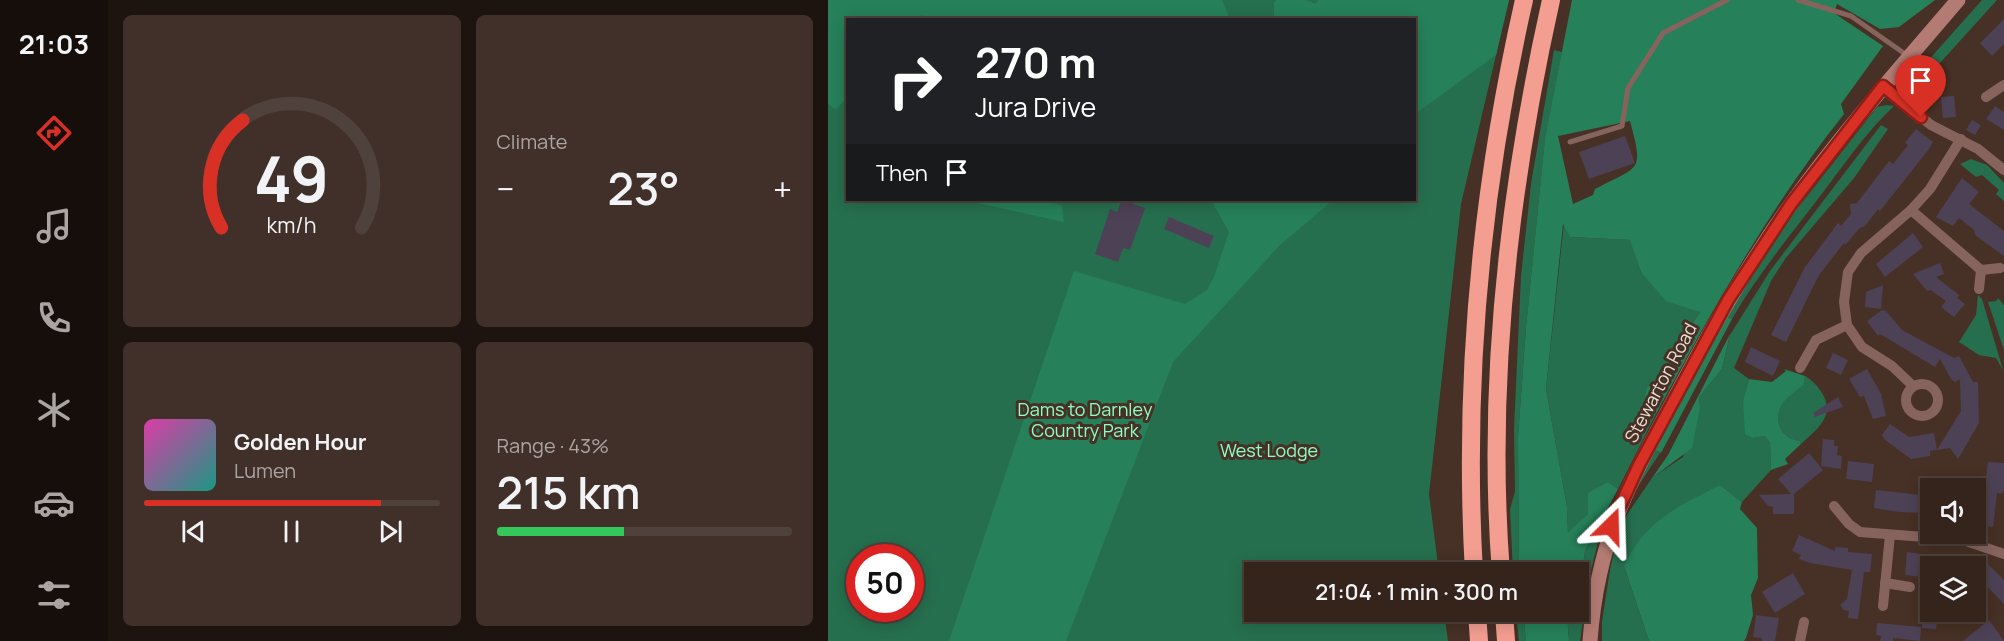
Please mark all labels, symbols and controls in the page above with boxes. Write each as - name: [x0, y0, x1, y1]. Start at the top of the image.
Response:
- text: 21:03: [19, 25, 89, 62]
- text: 270 m: [975, 33, 1096, 91]
- icon: right: [876, 42, 954, 120]
- pin: [1895, 55, 1946, 117]
- icon: arrive: [1904, 64, 1937, 97]
- text: Jura Drive: [975, 88, 1096, 125]
- icon: directions: [33, 112, 75, 154]
- text: Climate: [497, 128, 568, 155]
- text: 49: [254, 135, 329, 221]
- icon: arrive: [940, 156, 973, 189]
- text: 23°: [607, 157, 680, 219]
- text: Then: [876, 158, 928, 188]
- text: −: [497, 166, 514, 211]
- text: +: [773, 166, 792, 211]
- icon: music: [33, 205, 75, 247]
- text: km/h: [267, 210, 317, 239]
- icon: phone: [33, 297, 75, 339]
- street label: Stewarton Road: [1618, 318, 1702, 447]
- icon: climate: [33, 389, 75, 431]
- park label: Dams to Darnley Country Park: [1018, 397, 1153, 442]
- text: Golden Hour: [234, 427, 367, 457]
- text: Range · 43%: [497, 432, 609, 459]
- park label: West Lodge: [1220, 438, 1318, 462]
- text: Lumen: [234, 457, 296, 484]
- text: 215 km: [497, 461, 640, 523]
- map controls: [1920, 478, 1986, 622]
- button: sound: [1920, 478, 1986, 544]
- icon: car: [33, 482, 75, 524]
- position arrow: [1579, 494, 1643, 558]
- icon: previous: [177, 515, 210, 548]
- icon: pause: [275, 515, 308, 548]
- icon: next: [374, 515, 407, 548]
- speed limit sign: 50: [846, 544, 924, 622]
- button: layers: [1920, 556, 1986, 622]
- icon: filters: [33, 574, 75, 616]
- text: 21:04 · 1 min · 300 m: [1315, 577, 1518, 607]

